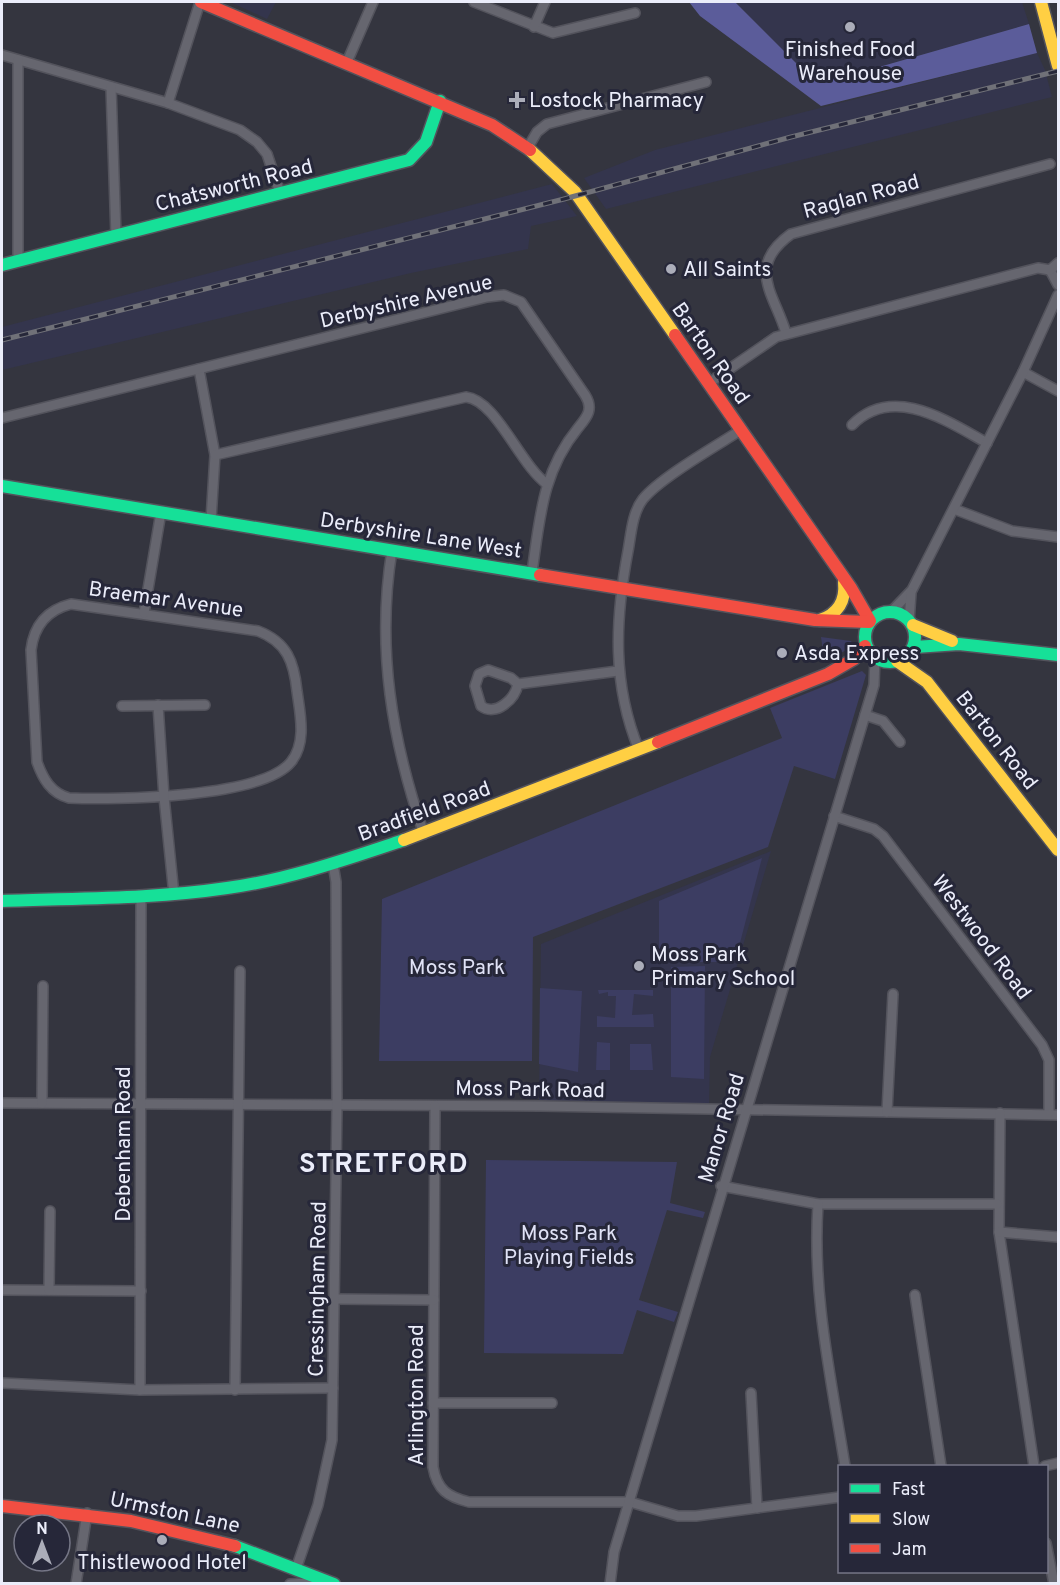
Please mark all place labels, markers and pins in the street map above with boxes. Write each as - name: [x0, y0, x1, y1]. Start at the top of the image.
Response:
- marker: Finished Food Warehouse: [843, 20, 857, 34]
- place label: Finished Food Warehouse: [785, 37, 915, 88]
- place label: Lostock Pharmacy: [529, 88, 704, 115]
- marker: Lostock Pharmacy: [510, 93, 524, 107]
- place label: All Saints: [683, 257, 771, 284]
- marker: All Saints: [664, 262, 678, 276]
- place label: Asda Express: [794, 641, 919, 668]
- marker: Asda Express: [775, 646, 789, 660]
- place label: Moss Park Primary School: [651, 942, 795, 993]
- marker: Moss Park Primary School: [632, 959, 646, 973]
- marker: Thistlewood Hotel: [155, 1533, 169, 1547]
- place label: Thistlewood Hotel: [77, 1550, 247, 1577]

